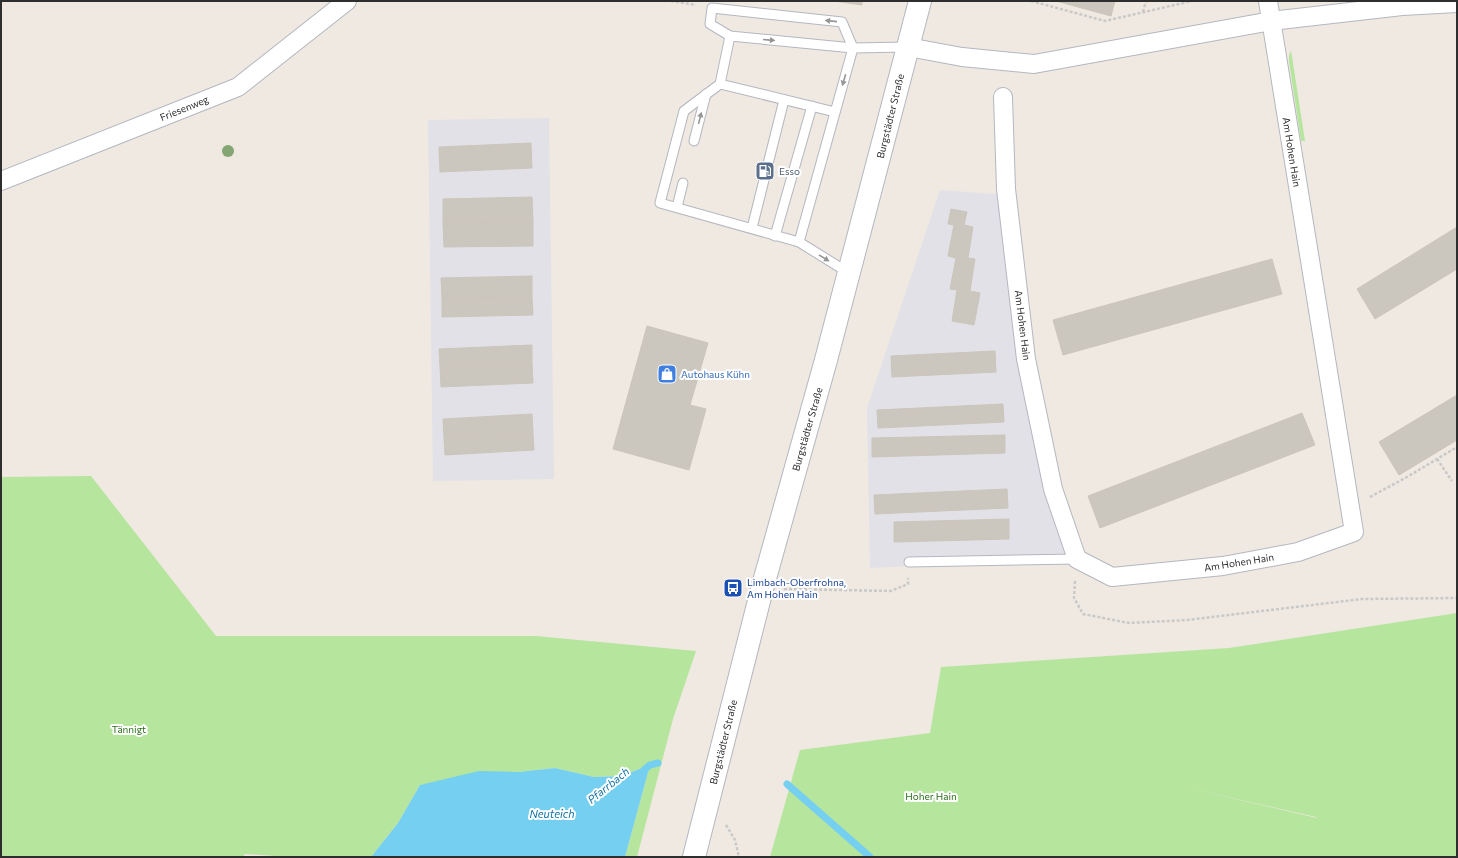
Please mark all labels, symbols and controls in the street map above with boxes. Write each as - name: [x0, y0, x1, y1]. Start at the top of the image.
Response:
- one-way arrow: [825, 17, 837, 24]
- one-way arrow: [763, 36, 775, 43]
- street label: Burgstädter Straße: [874, 73, 906, 159]
- one-way arrow: [841, 74, 847, 86]
- street label: Friesenweg: [158, 93, 211, 123]
- one-way arrow: [697, 111, 703, 123]
- street label: Am Hohen Hain: [1281, 116, 1303, 188]
- fuel station icon: Esso: [754, 160, 776, 182]
- place label: Esso: [779, 165, 800, 177]
- one-way arrow: [818, 254, 830, 261]
- street label: Am Hohen Hain: [1013, 289, 1033, 361]
- shop icon: Autohaus Kühn: [656, 363, 678, 385]
- place label: Autohaus Kühn: [681, 368, 750, 380]
- street label: Burgstädter Straße: [789, 386, 825, 472]
- street label: Am Hohen Hain: [1203, 551, 1275, 573]
- place label: Limbach-Oberfrohna, Am Hohen Hain: [747, 576, 846, 600]
- bus stop icon: Limbach-Oberfrohna, Am Hohen Hain: [722, 577, 744, 599]
- street label: Burgstädter Straße: [707, 699, 739, 785]
- park label: Tännigt: [112, 723, 146, 735]
- water label: Pfarrbach: [585, 764, 631, 806]
- park label: Hoher Hain: [905, 790, 957, 802]
- water label: Neuteich: [529, 807, 575, 820]

